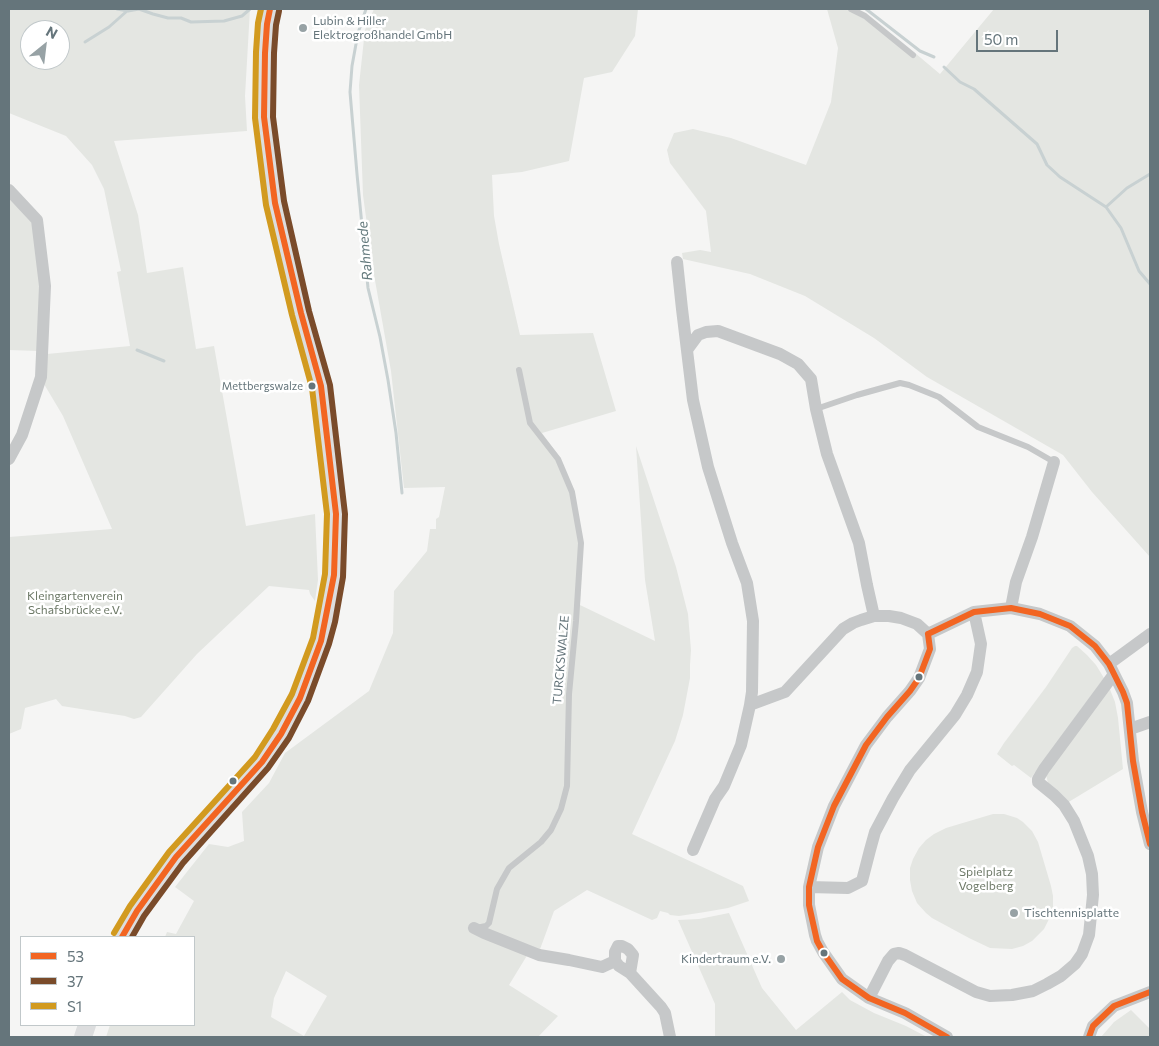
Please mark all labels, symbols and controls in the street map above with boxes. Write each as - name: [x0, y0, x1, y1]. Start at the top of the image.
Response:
- place label: Lubin & Hiller Elektrogroßhandel GmbH: [313, 14, 452, 42]
- north arrow: [20, 20, 70, 70]
- scale bar: [979, 20, 1062, 52]
- text: N: [43, 22, 61, 42]
- marker: Lubin & Hiller Elektrogroßhandel GmbH: [297, 22, 309, 34]
- text: 50 m: [984, 30, 1018, 48]
- water label: Rahmede: [354, 221, 376, 281]
- place label: Mettbergswalze: [222, 379, 303, 393]
- marker: Mettbergswalze: [307, 381, 317, 391]
- park label: Kleingartenverein Schafsbrücke e.V.: [27, 589, 123, 617]
- street label: TURCKSWALZE: [550, 615, 572, 705]
- unlabelled marker: [914, 672, 924, 682]
- unlabelled marker: [228, 776, 238, 786]
- park label: Spielplatz Vogelberg: [958, 865, 1014, 893]
- place label: Tischtennisplatte: [1024, 906, 1119, 920]
- marker: Tischtennisplatte: [1008, 907, 1020, 919]
- legend: [20, 936, 195, 1026]
- text: 53: [67, 947, 84, 965]
- unlabelled marker: [819, 948, 829, 958]
- place label: Kindertraum e.V.: [681, 952, 771, 966]
- marker: Kindertraum e.V.: [775, 953, 787, 965]
- text: 37: [67, 972, 83, 990]
- text: S1: [67, 997, 82, 1015]

